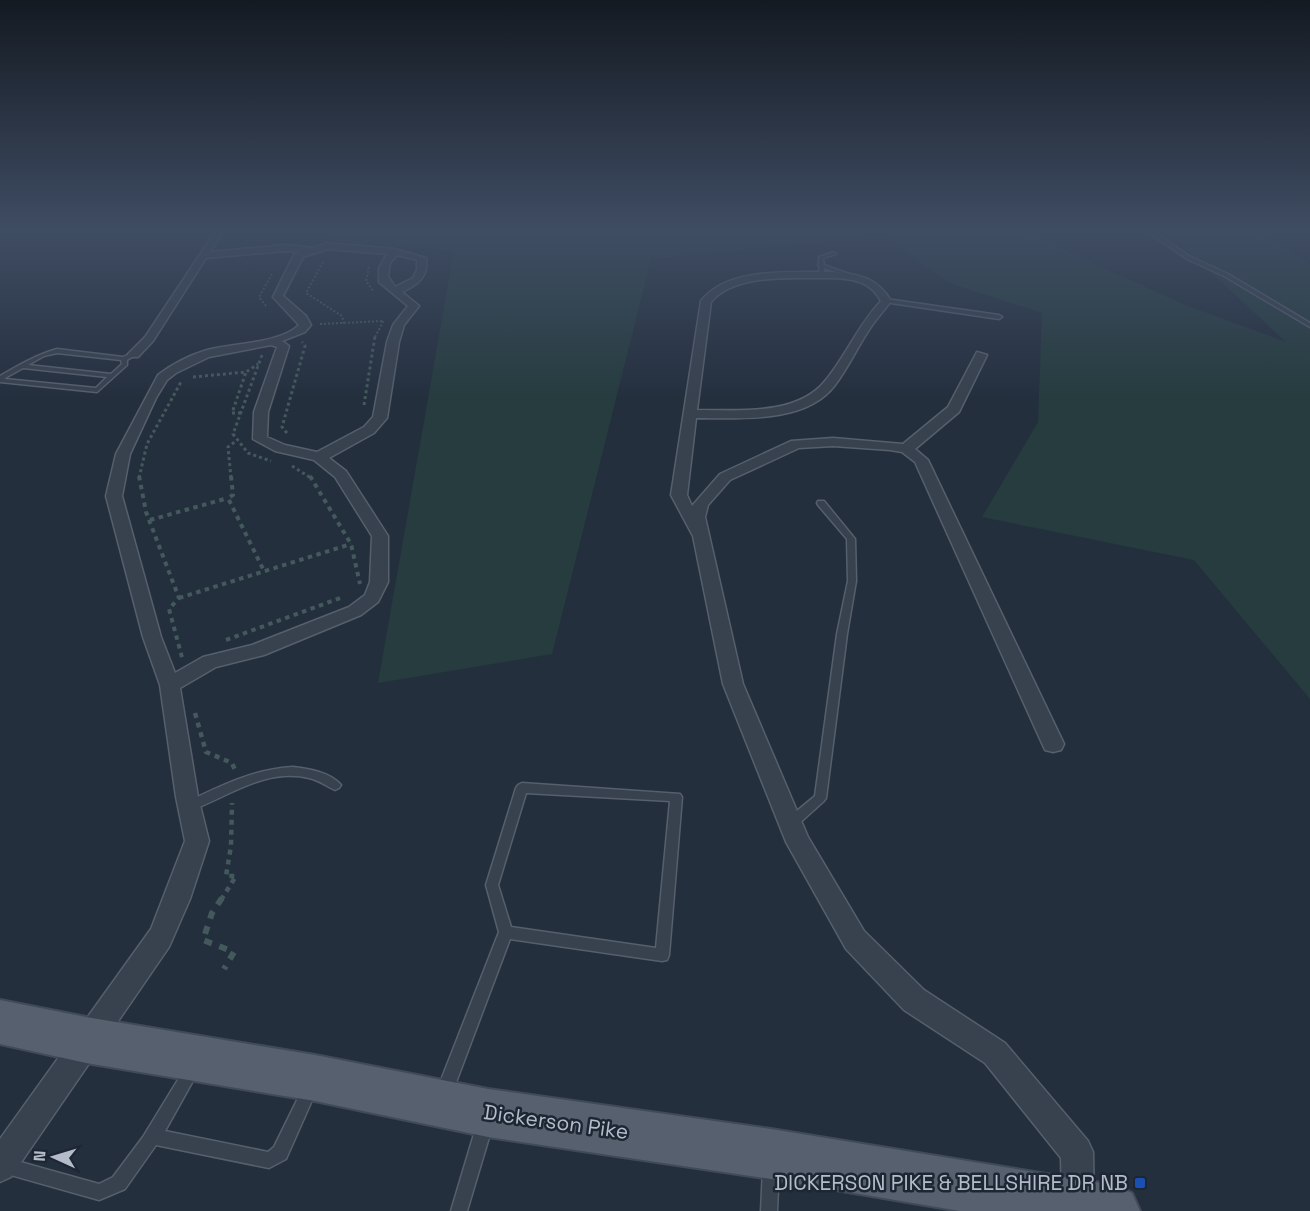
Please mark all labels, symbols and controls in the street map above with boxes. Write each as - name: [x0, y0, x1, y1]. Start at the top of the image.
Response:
- street label: Dickerson Pike: [482, 1098, 630, 1145]
- north arrow: [24, 1127, 84, 1187]
- text: N: [29, 1150, 50, 1162]
- place label: DICKERSON PIKE & BELLSHIRE DR NB: [774, 1169, 1128, 1196]
- marker: DICKERSON PIKE & BELLSHIRE DR NB: [1133, 1176, 1147, 1190]

